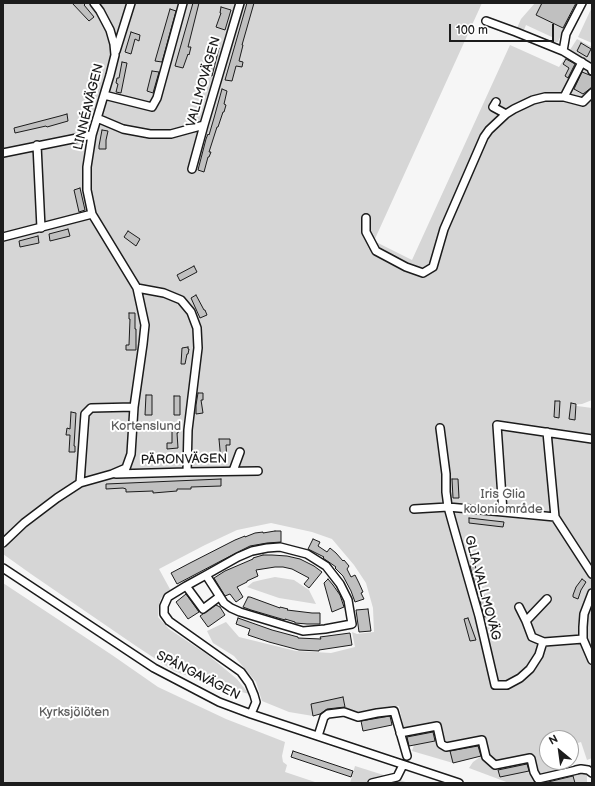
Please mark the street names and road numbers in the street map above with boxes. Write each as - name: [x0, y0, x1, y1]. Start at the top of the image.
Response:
- street label: VALLMOVÄGEN: [184, 35, 224, 129]
- street label: LINNÉAVÄGEN: [71, 62, 107, 152]
- street label: PÄRONVÄGEN: [141, 451, 227, 469]
- street label: GLIA VALLMOVÄG: [461, 534, 503, 642]
- street label: SPÅNGAVÄGEN: [154, 648, 242, 704]

